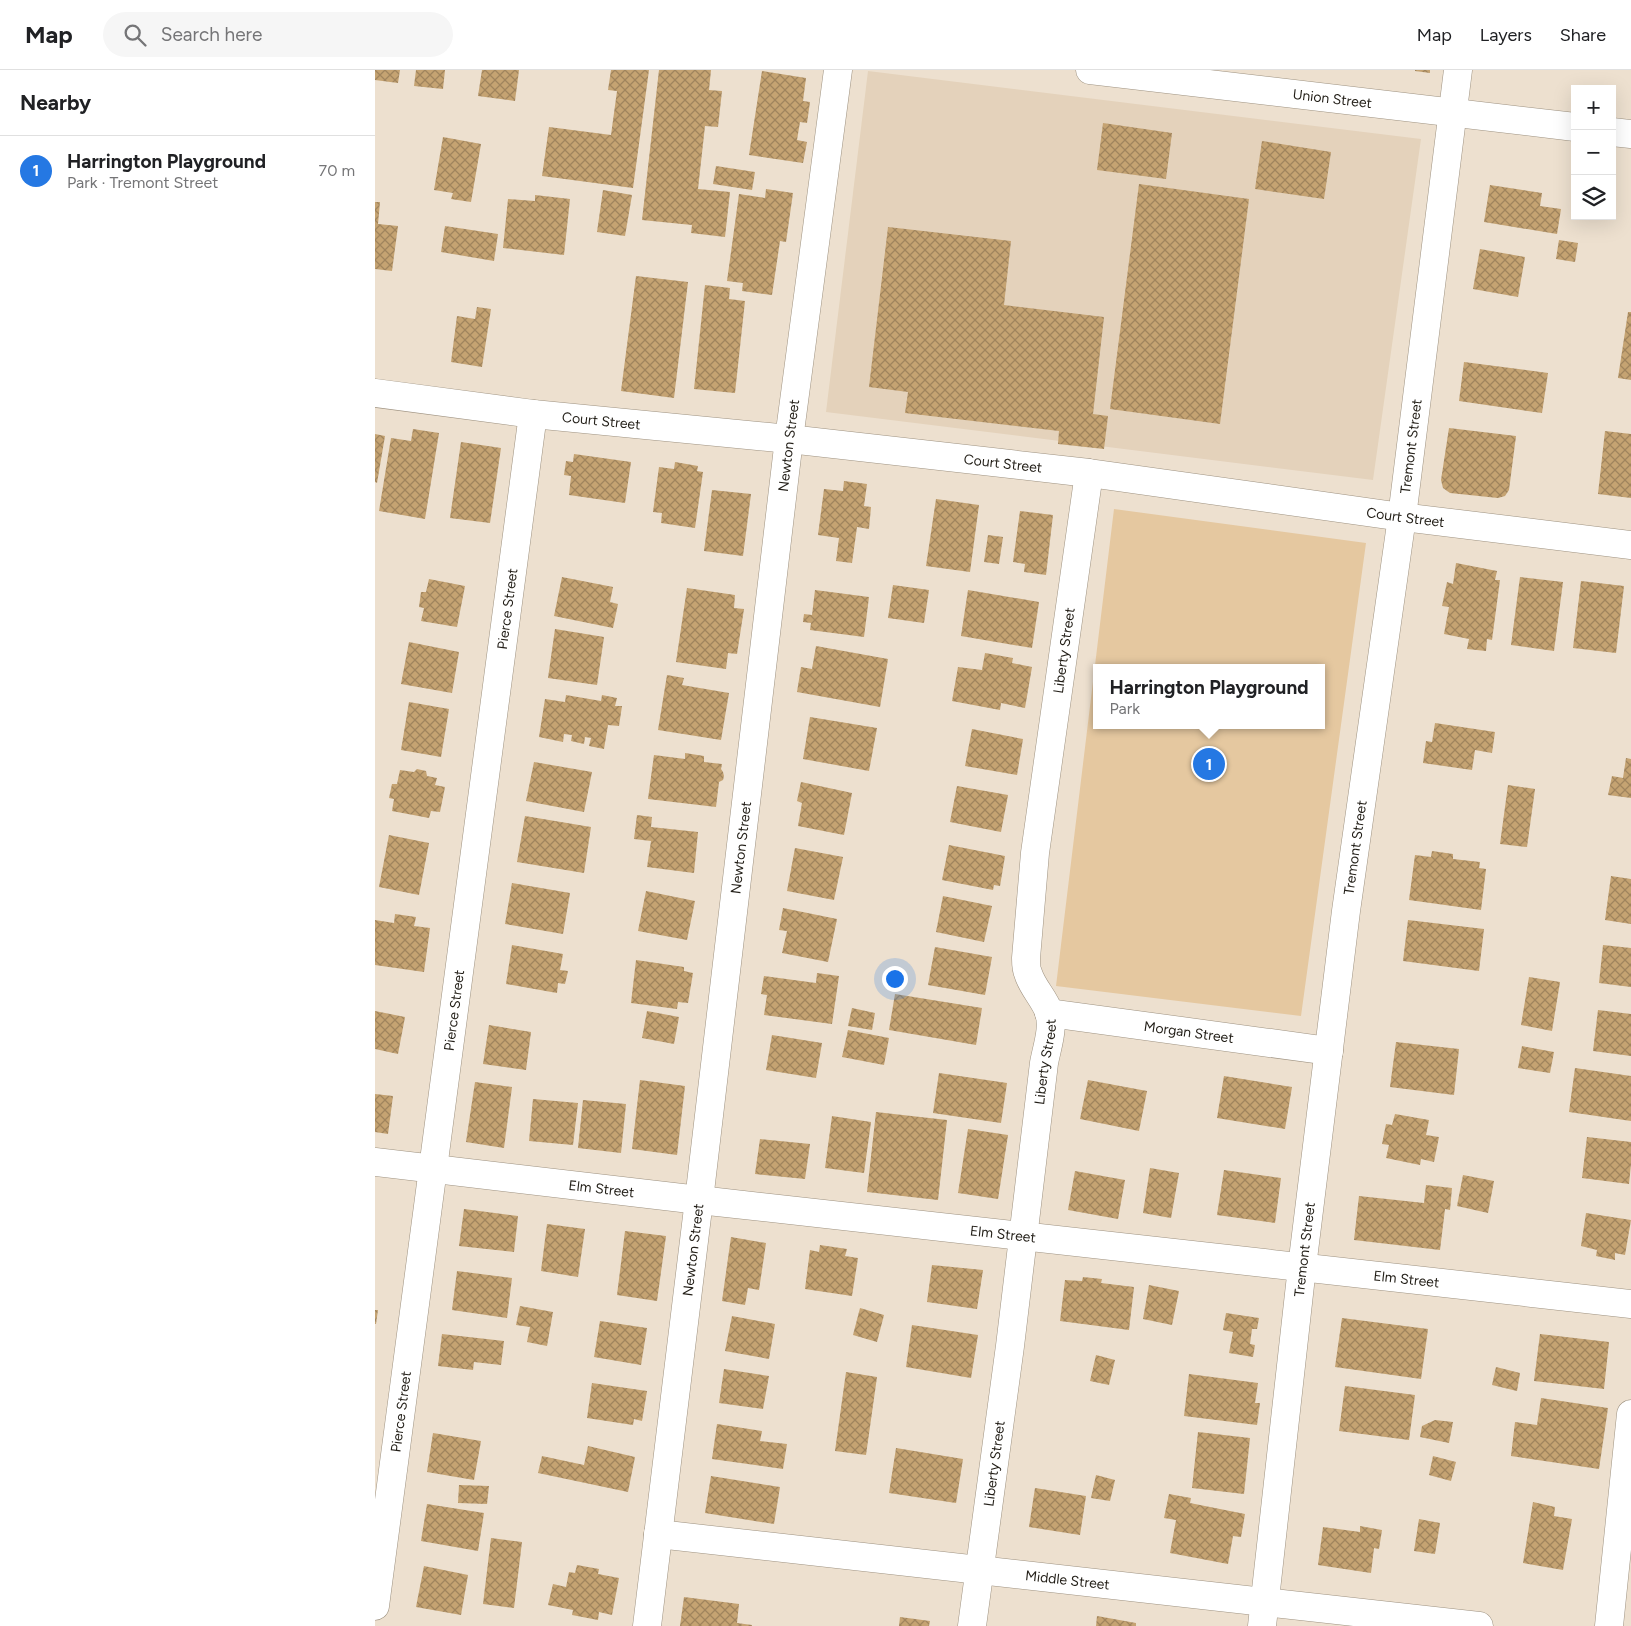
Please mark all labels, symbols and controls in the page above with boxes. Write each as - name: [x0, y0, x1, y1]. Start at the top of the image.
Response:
- search box: [103, 12, 453, 57]
- text: Map: [25, 20, 73, 49]
- icon: search: [121, 21, 149, 49]
- text: Search here: [161, 23, 262, 46]
- text: Map: [1417, 24, 1452, 46]
- text: Layers: [1480, 24, 1532, 46]
- text: Share: [1560, 24, 1606, 46]
- map controls: [1571, 85, 1616, 220]
- button: +: [1571, 85, 1616, 130]
- street label: Union Street: [1292, 86, 1373, 112]
- text: Nearby: [20, 90, 91, 115]
- button: −: [1571, 130, 1616, 175]
- text: Harrington Playground: [67, 150, 266, 173]
- text: 1: [33, 161, 39, 180]
- text: 70 m: [319, 161, 355, 180]
- text: Park · Tremont Street: [67, 173, 218, 192]
- button: layers: [1571, 175, 1616, 220]
- street label: Newton Street: [775, 398, 803, 493]
- street label: Tremont Street: [1397, 398, 1426, 495]
- street label: Court Street: [561, 409, 641, 433]
- street label: Court Street: [963, 451, 1043, 477]
- street label: Court Street: [1365, 504, 1445, 531]
- street label: Pierce Street: [494, 567, 521, 650]
- street label: Liberty Street: [1050, 606, 1079, 695]
- popup: [1093, 664, 1325, 729]
- text: Harrington Playground: [1110, 676, 1308, 699]
- text: Park: [1110, 699, 1140, 718]
- pin: 1: [1193, 745, 1225, 783]
- street label: Tremont Street: [1340, 799, 1371, 896]
- street label: Newton Street: [727, 800, 755, 895]
- your location: [882, 966, 908, 992]
- street label: Pierce Street: [441, 969, 468, 1052]
- street label: Liberty Street: [1031, 1018, 1060, 1106]
- street label: Morgan Street: [1143, 1018, 1235, 1047]
- street label: Elm Street: [568, 1177, 635, 1201]
- street label: Tremont Street: [1291, 1201, 1319, 1298]
- street label: Newton Street: [679, 1203, 708, 1297]
- street label: Elm Street: [969, 1222, 1037, 1247]
- street label: Elm Street: [1373, 1267, 1440, 1292]
- street label: Pierce Street: [387, 1370, 415, 1453]
- street label: Liberty Street: [980, 1420, 1009, 1508]
- street label: Middle Street: [1024, 1567, 1111, 1594]

